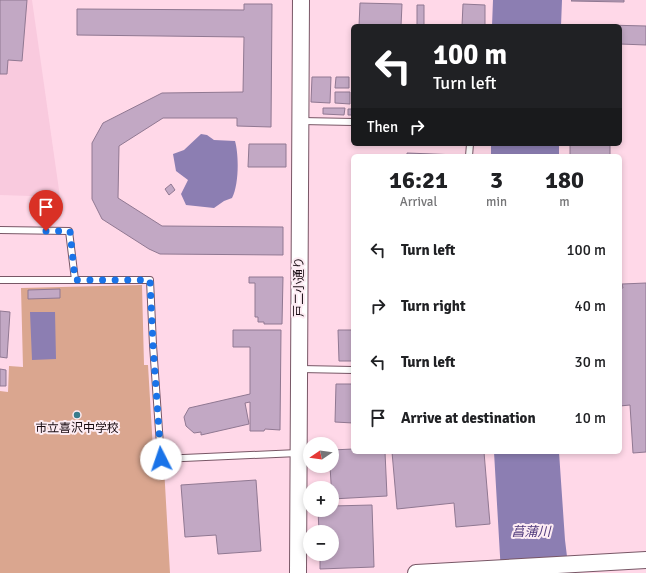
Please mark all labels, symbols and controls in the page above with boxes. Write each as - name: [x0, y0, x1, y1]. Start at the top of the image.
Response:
- text: 100 m: [433, 38, 507, 72]
- icon: left: [367, 40, 419, 92]
- text: Turn left: [433, 72, 496, 94]
- icon: right: [406, 116, 428, 138]
- text: Then: [367, 118, 398, 136]
- text: 16:21: [389, 165, 448, 195]
- text: 3: [490, 165, 503, 195]
- text: 180: [545, 165, 584, 195]
- pin: [29, 190, 63, 231]
- text: Arrival: [400, 194, 437, 210]
- text: min: [486, 194, 507, 210]
- text: m: [559, 194, 570, 210]
- icon: arrive: [35, 196, 57, 218]
- icon: left: [367, 239, 389, 261]
- text: Turn left: [401, 241, 455, 259]
- text: 100 m: [566, 241, 606, 259]
- street label: 戸二小通り: [292, 257, 307, 317]
- icon: right: [367, 295, 389, 317]
- text: Turn right: [401, 297, 466, 315]
- text: 40 m: [575, 297, 606, 315]
- icon: left: [367, 351, 389, 373]
- text: Turn left: [401, 353, 455, 371]
- text: 30 m: [575, 353, 606, 371]
- icon: arrive: [367, 407, 389, 429]
- text: Arrive at destination: [401, 409, 536, 427]
- text: 10 m: [575, 409, 606, 427]
- marker: 市立喜沢中学校: [72, 410, 82, 420]
- place label: 市立喜沢中学校: [35, 421, 119, 436]
- north arrow: [303, 437, 339, 473]
- map controls: [303, 437, 339, 561]
- position arrow: [140, 438, 182, 480]
- button: +: [303, 481, 339, 517]
- water label: 菖蒲川: [511, 524, 552, 540]
- button: −: [303, 525, 339, 561]

